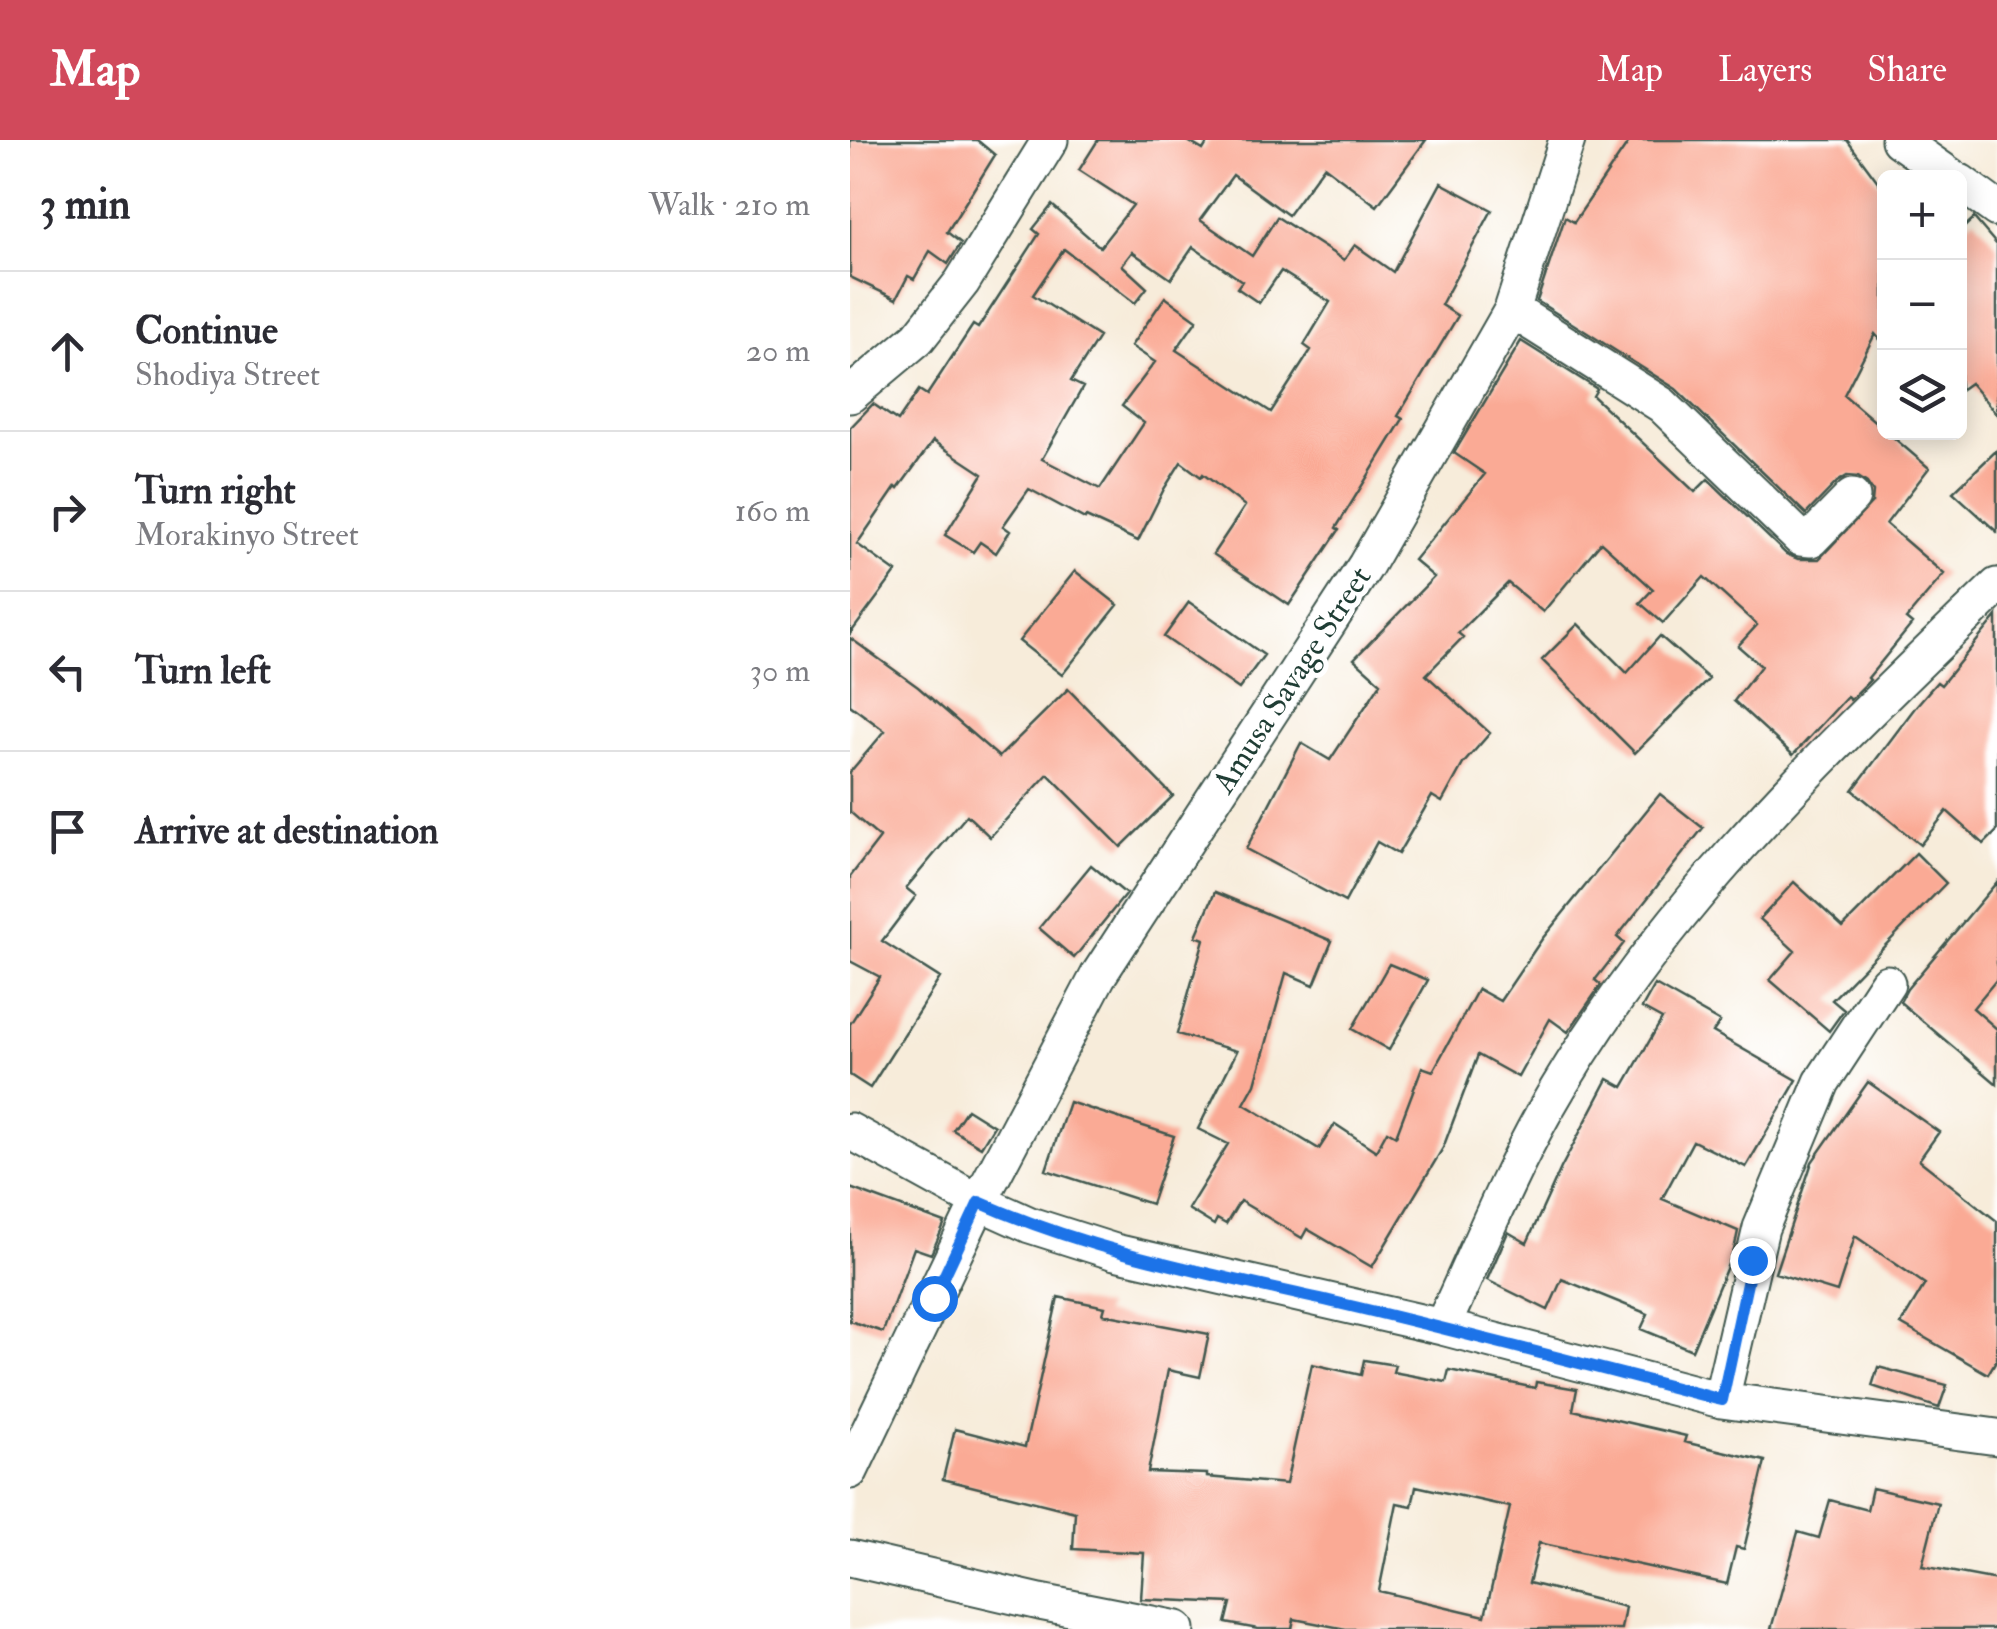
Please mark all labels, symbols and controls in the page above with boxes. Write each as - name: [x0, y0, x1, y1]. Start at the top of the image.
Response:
- text: Map: [50, 40, 140, 100]
- text: Map: [1597, 48, 1663, 92]
- text: Layers: [1718, 48, 1812, 92]
- text: Share: [1867, 48, 1947, 92]
- map controls: [1877, 170, 1967, 440]
- button: +: [1877, 170, 1967, 260]
- text: 3 min: [40, 179, 130, 231]
- text: Walk · 210 m: [648, 185, 810, 225]
- button: −: [1877, 260, 1967, 350]
- text: Continue: [135, 307, 278, 355]
- icon: ahead: [40, 324, 95, 379]
- text: 20 m: [746, 331, 810, 371]
- button: layers: [1877, 350, 1967, 440]
- text: Shodiya Street: [135, 355, 320, 395]
- text: Turn right: [135, 467, 296, 515]
- icon: right: [40, 484, 95, 539]
- text: 160 m: [735, 491, 810, 531]
- text: Morakinyo Street: [135, 515, 359, 555]
- street label: Amusa Savage Street: [1203, 559, 1380, 802]
- icon: left: [40, 644, 95, 699]
- text: Turn left: [135, 647, 271, 695]
- text: 30 m: [750, 651, 810, 691]
- icon: arrive: [40, 804, 95, 859]
- text: Arrive at destination: [135, 807, 439, 855]
- route end: [1730, 1238, 1776, 1284]
- route start: [912, 1276, 958, 1322]

